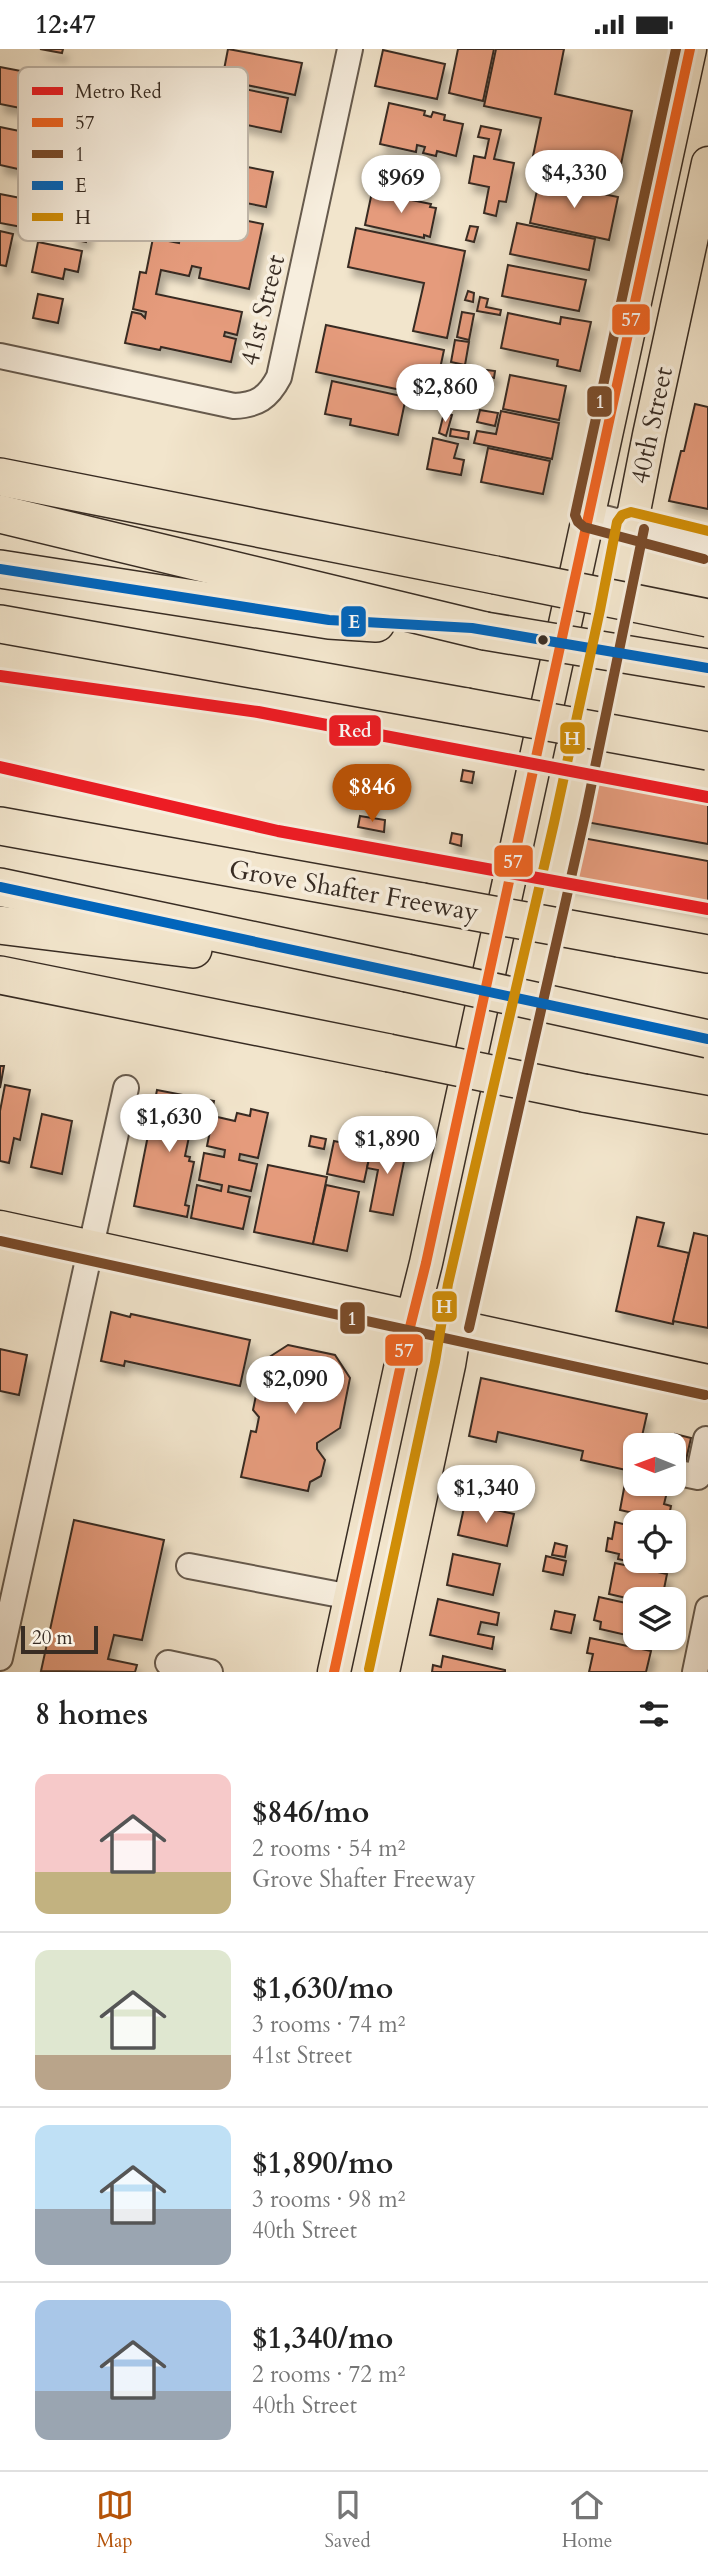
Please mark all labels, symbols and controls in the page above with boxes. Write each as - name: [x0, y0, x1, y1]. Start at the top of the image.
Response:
- text: 12:47: [35, 7, 96, 42]
- legend: [18, 67, 248, 241]
- text: Metro Red: [75, 79, 162, 105]
- text: 57: [75, 110, 95, 136]
- text: 1: [75, 142, 85, 168]
- pin: $4,330: [517, 151, 631, 210]
- pin: $969: [360, 155, 442, 215]
- text: $4,330: [541, 157, 607, 188]
- text: $969: [377, 162, 425, 193]
- text: E: [75, 173, 87, 199]
- text: H: [75, 205, 91, 231]
- street label: 41st Street: [232, 251, 293, 369]
- line badge: 57: [611, 303, 651, 336]
- text: 57: [621, 307, 641, 333]
- street label: 40th Street: [622, 363, 681, 487]
- pin: $2,860: [388, 365, 502, 424]
- text: $2,860: [412, 371, 478, 402]
- line badge: 1: [586, 385, 613, 418]
- text: 1: [595, 389, 605, 415]
- line badge: E: [340, 605, 367, 638]
- text: E: [348, 609, 360, 635]
- unlabelled marker: [536, 633, 550, 647]
- line badge: Red: [328, 714, 382, 747]
- text: Red: [338, 718, 372, 744]
- line badge: H: [559, 721, 586, 755]
- text: H: [564, 726, 581, 752]
- pin: $846: [331, 765, 413, 824]
- text: $846: [348, 771, 396, 802]
- line badge: 57: [493, 844, 534, 878]
- text: 57: [503, 849, 523, 875]
- street label: Grove Shafter Freeway: [226, 851, 482, 930]
- pin: $1,630: [112, 1095, 226, 1154]
- text: $1,630: [136, 1101, 202, 1132]
- pin: $1,890: [330, 1117, 444, 1176]
- text: $1,890: [354, 1123, 420, 1154]
- line badge: H: [431, 1290, 458, 1323]
- text: H: [436, 1294, 453, 1320]
- line badge: 1: [339, 1301, 366, 1335]
- text: 1: [347, 1306, 357, 1332]
- line badge: 57: [384, 1333, 424, 1367]
- text: 57: [394, 1338, 414, 1364]
- pin: $2,090: [238, 1357, 352, 1416]
- text: $2,090: [262, 1363, 328, 1394]
- north arrow: [623, 1433, 686, 1496]
- map controls: [623, 1433, 686, 1650]
- pin: $1,340: [429, 1465, 543, 1525]
- text: $1,340: [453, 1472, 519, 1503]
- button: locate: [623, 1510, 686, 1573]
- button: layers: [623, 1587, 686, 1650]
- scale bar: [21, 1623, 98, 1655]
- text: 20 m: [32, 1625, 73, 1651]
- text: 8 homes: [35, 1694, 148, 1735]
- icon: filters: [635, 1695, 673, 1733]
- text: $846/mo: [252, 1792, 369, 1833]
- icon: home: [91, 1802, 175, 1886]
- text: 2 rooms · 54 m²: [252, 1833, 405, 1864]
- text: Grove Shafter Freeway: [252, 1864, 476, 1895]
- text: $1,630/mo: [252, 1968, 393, 2009]
- icon: home: [91, 1978, 175, 2062]
- text: 3 rooms · 74 m²: [252, 2009, 405, 2040]
- text: 41st Street: [252, 2040, 352, 2071]
- text: $1,890/mo: [252, 2143, 393, 2184]
- icon: home: [91, 2153, 175, 2237]
- text: 3 rooms · 98 m²: [252, 2184, 405, 2215]
- text: 40th Street: [252, 2215, 357, 2246]
- text: $1,340/mo: [252, 2318, 393, 2359]
- icon: home: [91, 2328, 175, 2412]
- text: 2 rooms · 72 m²: [252, 2359, 405, 2390]
- text: 40th Street: [252, 2390, 357, 2421]
- tab: Map: [96, 2486, 134, 2554]
- tab: Saved: [325, 2486, 371, 2554]
- tab: Home: [562, 2486, 612, 2554]

